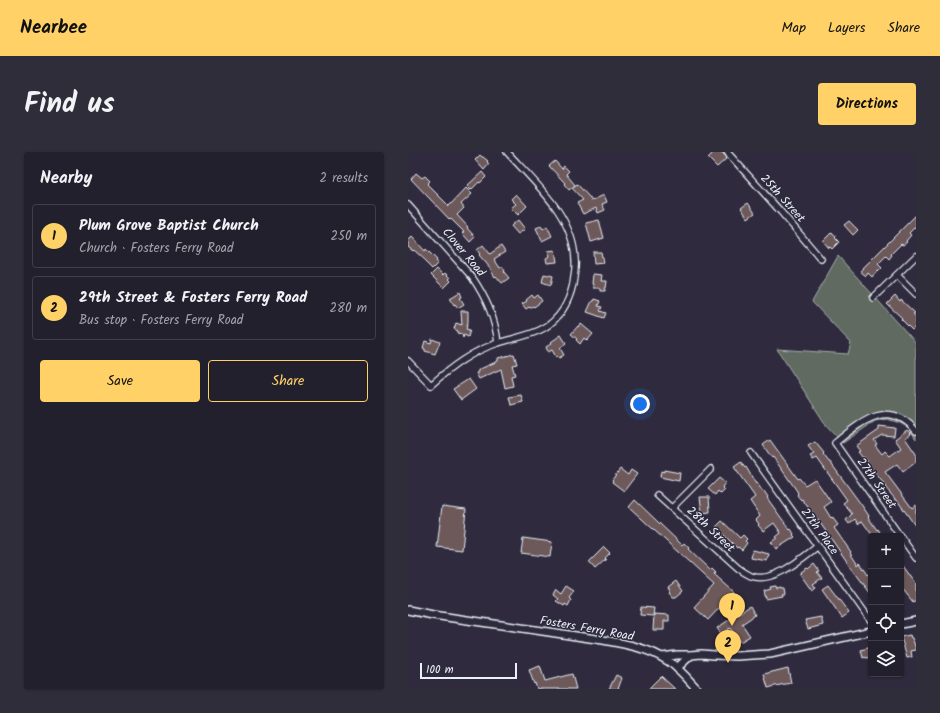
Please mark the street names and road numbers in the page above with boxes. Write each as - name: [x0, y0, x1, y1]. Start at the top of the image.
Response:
- street label: 25th Street: [756, 170, 810, 227]
- street label: Clover Road: [437, 224, 490, 282]
- street label: 27th Street: [852, 454, 901, 513]
- street label: 28th Street: [682, 502, 740, 557]
- street label: 27th Place: [796, 504, 844, 559]
- street label: Fosters Ferry Road: [539, 611, 636, 646]

